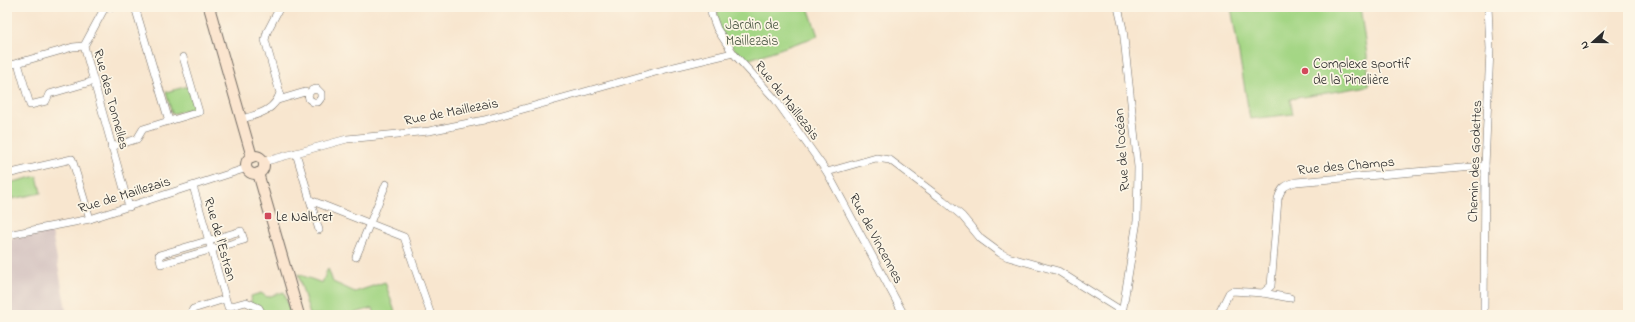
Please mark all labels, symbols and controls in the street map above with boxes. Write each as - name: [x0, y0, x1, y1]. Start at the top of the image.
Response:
- park label: Jardin de Maillezais: [725, 15, 780, 52]
- north arrow: [1573, 22, 1613, 62]
- text: N: [1576, 39, 1593, 52]
- street label: Rue des Tonnelles: [87, 47, 134, 152]
- place label: Complexe sportif de la Pinelière: [1313, 54, 1411, 91]
- street label: Rue de Maillezais: [749, 57, 825, 145]
- marker: Complexe sportif de la Pinelière: [1300, 66, 1310, 76]
- street label: Rue de Maillezais: [402, 93, 500, 132]
- street label: Chemin des Godettes: [1463, 100, 1488, 222]
- street label: Rue de l'Océan: [1109, 108, 1136, 192]
- street label: Rue des Champs: [1297, 152, 1396, 181]
- street label: Rue de Maillezais: [76, 171, 173, 219]
- street label: Rue de Vincennes: [843, 190, 908, 288]
- street label: Rue de l'Estran: [198, 195, 242, 284]
- place label: Le Nalbret: [276, 207, 333, 228]
- marker: Le Nalbret: [263, 211, 273, 221]

